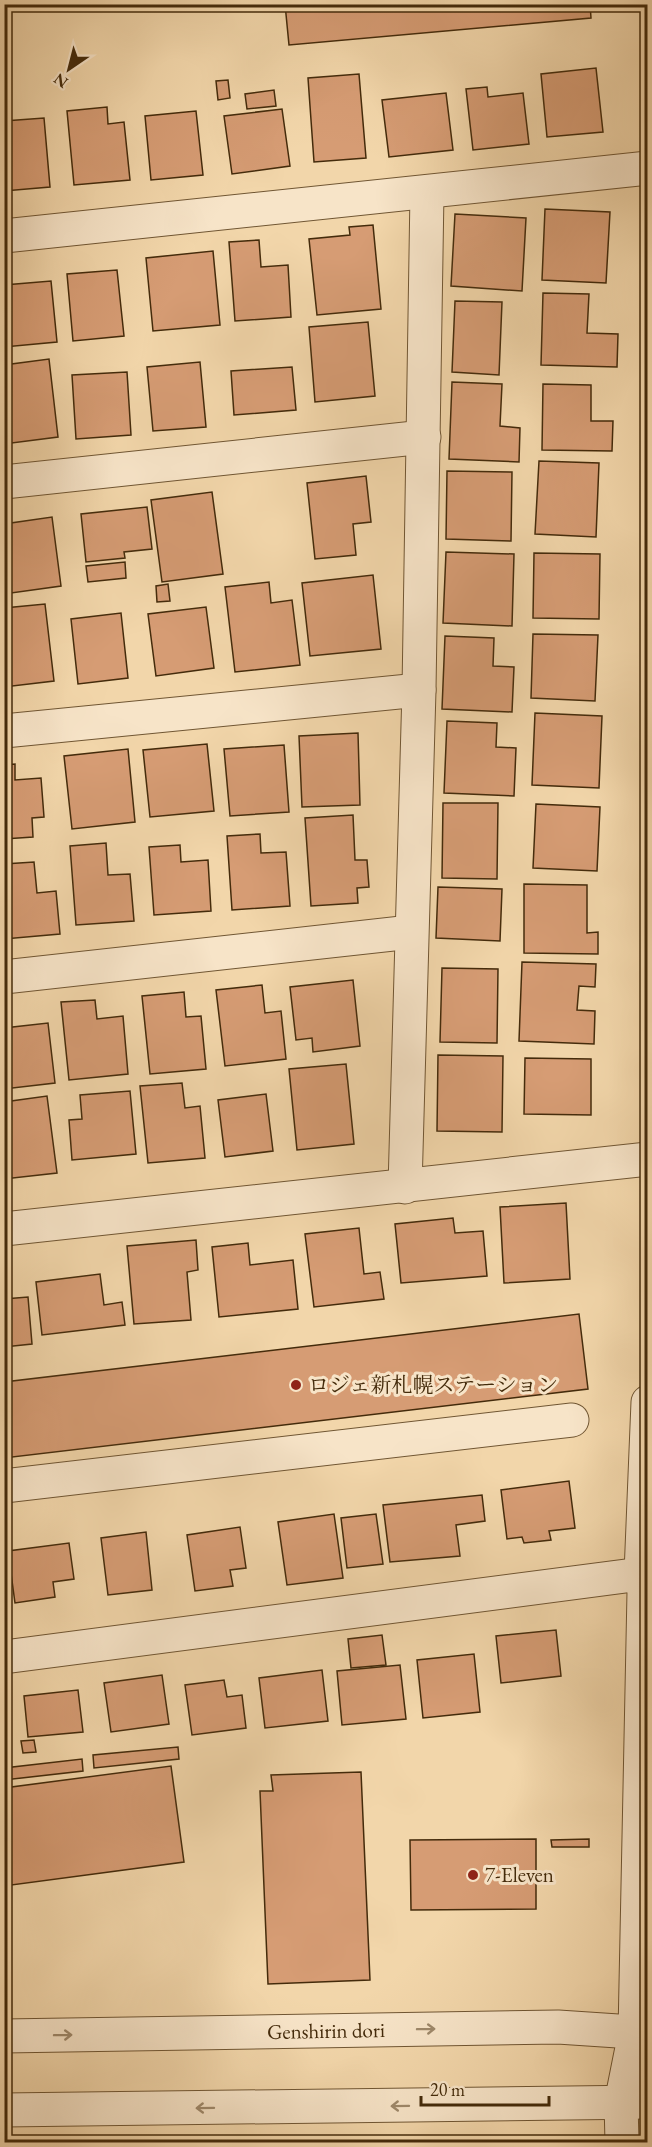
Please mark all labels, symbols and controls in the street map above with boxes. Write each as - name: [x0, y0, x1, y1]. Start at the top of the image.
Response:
- north arrow: [39, 39, 99, 99]
- text: N: [49, 69, 72, 93]
- place label: ロジェ新札幌ステーション: [308, 1371, 558, 1398]
- marker: ロジェ新札幌ステーション: [289, 1378, 303, 1392]
- place label: 7-Eleven: [485, 1861, 554, 1888]
- marker: 7-Eleven: [466, 1868, 480, 1882]
- street label: Genshirin dori: [267, 2016, 385, 2045]
- one-way arrow: [415, 2023, 435, 2035]
- one-way arrow: [52, 2029, 72, 2041]
- scale bar: [421, 2069, 548, 2107]
- text: 20 m: [430, 2078, 465, 2101]
- one-way arrow: [391, 2100, 411, 2112]
- one-way arrow: [196, 2102, 216, 2114]

